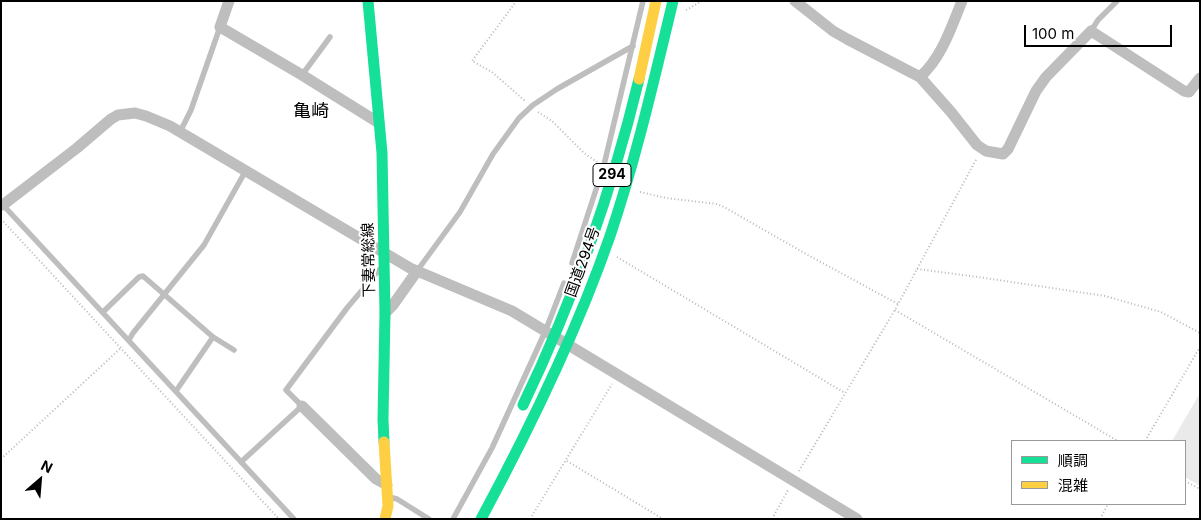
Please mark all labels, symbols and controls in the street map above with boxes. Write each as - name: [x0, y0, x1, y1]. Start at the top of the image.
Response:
- scale bar: [1026, 15, 1174, 47]
- text: 100 m: [1032, 24, 1074, 43]
- district label: 亀崎: [293, 101, 329, 123]
- road number: 294: [593, 164, 631, 186]
- street label: 下妻常総線: [359, 222, 379, 298]
- street label: 国道294号: [562, 225, 604, 299]
- legend: [1011, 440, 1186, 505]
- text: 順調: [1058, 451, 1088, 470]
- north arrow: [15, 455, 65, 505]
- text: N: [38, 456, 56, 476]
- text: 混雑: [1058, 476, 1088, 495]

